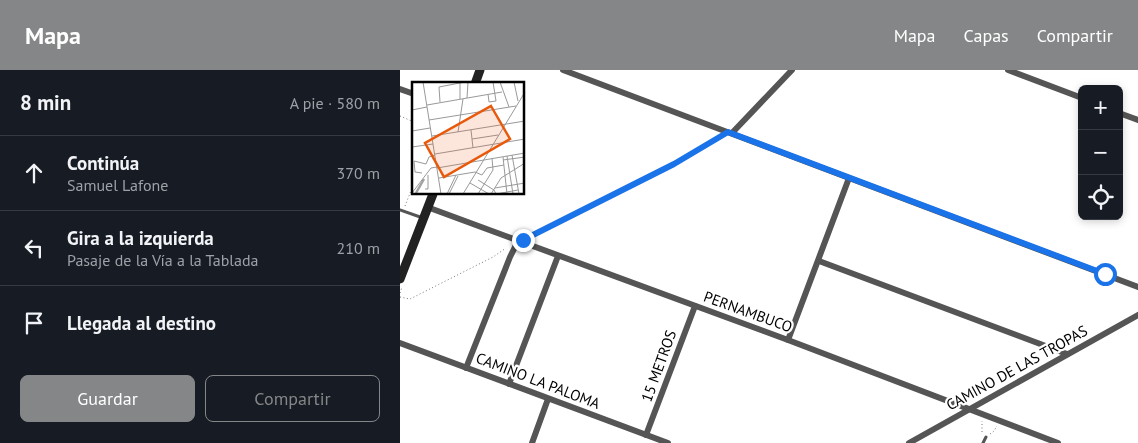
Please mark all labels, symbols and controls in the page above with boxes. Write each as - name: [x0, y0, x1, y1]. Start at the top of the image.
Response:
- text: Mapa: [25, 20, 81, 51]
- text: Mapa: [894, 24, 936, 47]
- text: Capas: [964, 24, 1009, 47]
- text: Compartir: [1037, 24, 1113, 47]
- inset map: [412, 82, 525, 195]
- map controls: [1078, 85, 1123, 220]
- button: +: [1078, 85, 1123, 130]
- text: 8 min: [20, 89, 71, 116]
- text: A pie · 580 m: [290, 93, 380, 113]
- button: −: [1078, 130, 1123, 175]
- text: Continúa: [67, 151, 139, 175]
- icon: ahead: [20, 159, 48, 187]
- text: 370 m: [337, 163, 380, 183]
- text: Samuel Lafone: [67, 175, 168, 195]
- button: locate: [1078, 175, 1123, 220]
- text: Gira a la izquierda: [67, 226, 214, 250]
- route end: [512, 229, 535, 252]
- icon: left: [20, 234, 48, 262]
- text: 210 m: [337, 238, 380, 258]
- text: Pasaje de la Vía a la Tablada: [67, 250, 258, 270]
- route start: [1094, 263, 1117, 286]
- street label: PERNAMBUCO: [701, 287, 795, 336]
- icon: arrive: [20, 309, 48, 337]
- text: Llegada al destino: [67, 311, 216, 335]
- street label: CAMINO DE LAS TROPAS: [943, 321, 1091, 414]
- street label: 15 METROS: [637, 327, 680, 404]
- street label: CAMINO LA PALOMA: [473, 348, 603, 413]
- button: Guardar: [20, 375, 195, 422]
- button: Compartir: [205, 375, 380, 422]

